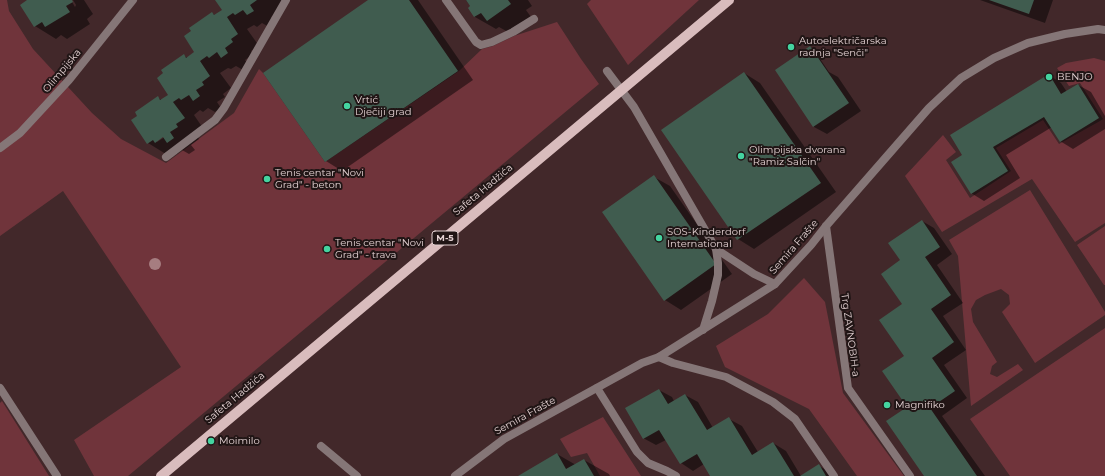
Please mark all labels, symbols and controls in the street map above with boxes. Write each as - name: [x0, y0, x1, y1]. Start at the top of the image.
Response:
- place label: Autoelektričarska radnja "Senči": [799, 35, 887, 58]
- marker: Autoelektričarska radnja "Senči": [786, 42, 796, 52]
- street label: Olimpijska: [40, 47, 84, 95]
- place label: BENJO: [1057, 71, 1093, 83]
- marker: BENJO: [1044, 72, 1054, 82]
- place label: Vrtić Dječiji grad: [355, 94, 411, 118]
- marker: Vrtić Dječiji grad: [342, 101, 352, 111]
- place label: Olimpijska dvorana "Ramiz Salčin": [749, 144, 845, 168]
- marker: Olimpijska dvorana "Ramiz Salčin": [736, 151, 746, 161]
- street label: Safeta Hadžića: [451, 162, 515, 218]
- place label: Tenis centar "Novi Grad" - beton: [275, 167, 364, 190]
- marker: Tenis centar "Novi Grad" - beton: [262, 174, 272, 184]
- street label: Semira Frašte: [767, 217, 821, 277]
- place label: SOS-Kinderdorf International: [667, 226, 745, 250]
- road number: M-5: [432, 231, 458, 245]
- marker: SOS-Kinderdorf International: [654, 233, 664, 243]
- place label: Tenis centar "Novi Grad" - trava: [335, 237, 424, 260]
- marker: Tenis centar "Novi Grad" - trava: [322, 244, 332, 254]
- street label: Trg ZAVNOBIH-a: [838, 293, 862, 377]
- street label: Safeta Hadžića: [203, 370, 267, 426]
- street label: Semira Frašte: [492, 394, 558, 438]
- place label: Magnifiko: [895, 399, 945, 411]
- marker: Magnifiko: [882, 400, 892, 410]
- place label: Moimilo: [219, 435, 260, 447]
- marker: Moimilo: [206, 436, 216, 446]

